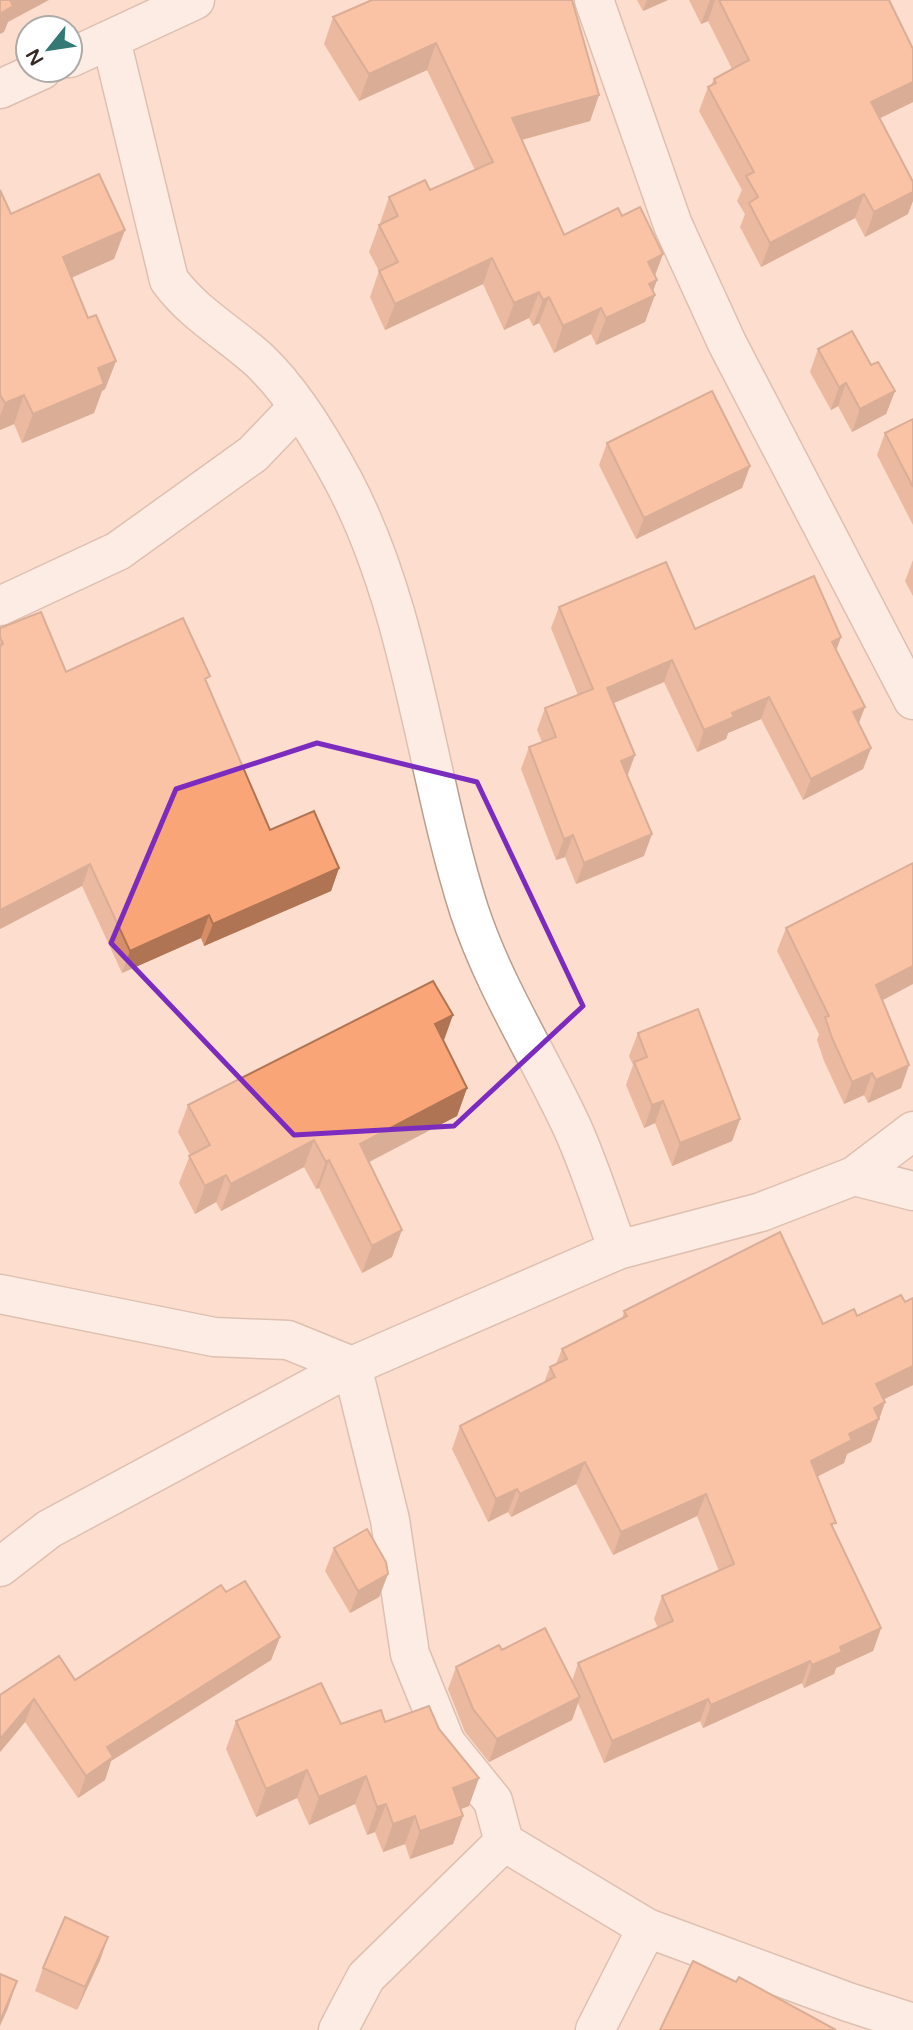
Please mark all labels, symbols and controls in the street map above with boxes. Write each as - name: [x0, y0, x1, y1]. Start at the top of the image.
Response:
- north arrow: [14, 14, 84, 84]
- text: N: [22, 45, 48, 69]

